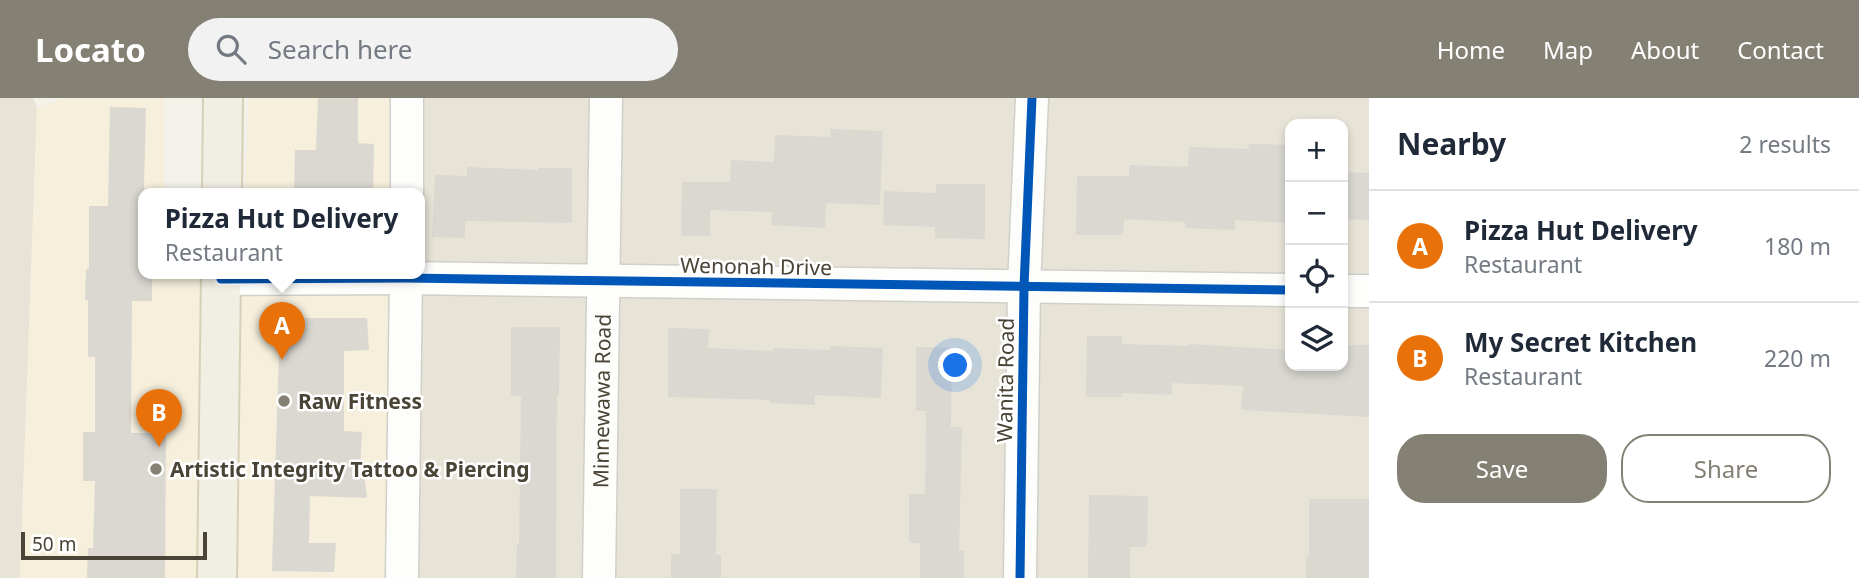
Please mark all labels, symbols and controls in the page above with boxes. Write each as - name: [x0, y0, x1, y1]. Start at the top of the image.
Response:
- search box: [188, 18, 678, 81]
- text: Locato: [35, 27, 146, 72]
- icon: search: [212, 30, 250, 68]
- text: Search here: [268, 31, 413, 67]
- text: Home: [1437, 33, 1505, 66]
- text: Map: [1543, 33, 1593, 66]
- text: About: [1631, 33, 1699, 66]
- text: Contact: [1737, 33, 1824, 66]
- map controls: [1285, 119, 1348, 371]
- button: +: [1285, 119, 1348, 182]
- text: Nearby: [1397, 123, 1506, 164]
- text: 2 results: [1739, 128, 1831, 160]
- button: −: [1285, 182, 1348, 245]
- popup: [138, 188, 425, 279]
- text: Pizza Hut Delivery: [165, 200, 398, 236]
- text: Pizza Hut Delivery: [1464, 212, 1698, 248]
- text: A: [1412, 230, 1428, 262]
- text: 180 m: [1764, 230, 1831, 262]
- text: Restaurant: [165, 236, 283, 268]
- button: locate: [1285, 245, 1348, 308]
- text: Restaurant: [1464, 248, 1582, 280]
- street label: Wenonah Drive: [680, 251, 832, 281]
- pin: A: [259, 302, 305, 360]
- button: layers: [1285, 308, 1348, 371]
- street label: Minnewawa Road: [586, 314, 617, 488]
- street label: Wanita Road: [990, 317, 1020, 443]
- text: My Secret Kitchen: [1464, 324, 1697, 360]
- text: B: [1412, 342, 1428, 374]
- text: 220 m: [1764, 342, 1831, 374]
- your location: [938, 348, 972, 382]
- text: Restaurant: [1464, 360, 1582, 392]
- place label: Raw Fitness: [298, 387, 422, 415]
- pin: B: [136, 389, 182, 447]
- marker: Raw Fitness: [276, 393, 292, 409]
- button: Save: [1397, 434, 1607, 503]
- button: Share: [1621, 434, 1831, 503]
- place label: Artistic Integrity Tattoo & Piercing: [170, 455, 530, 483]
- marker: Artistic Integrity Tattoo & Piercing: [148, 461, 164, 477]
- scale bar: [21, 529, 206, 561]
- text: 50 m: [32, 531, 76, 557]

